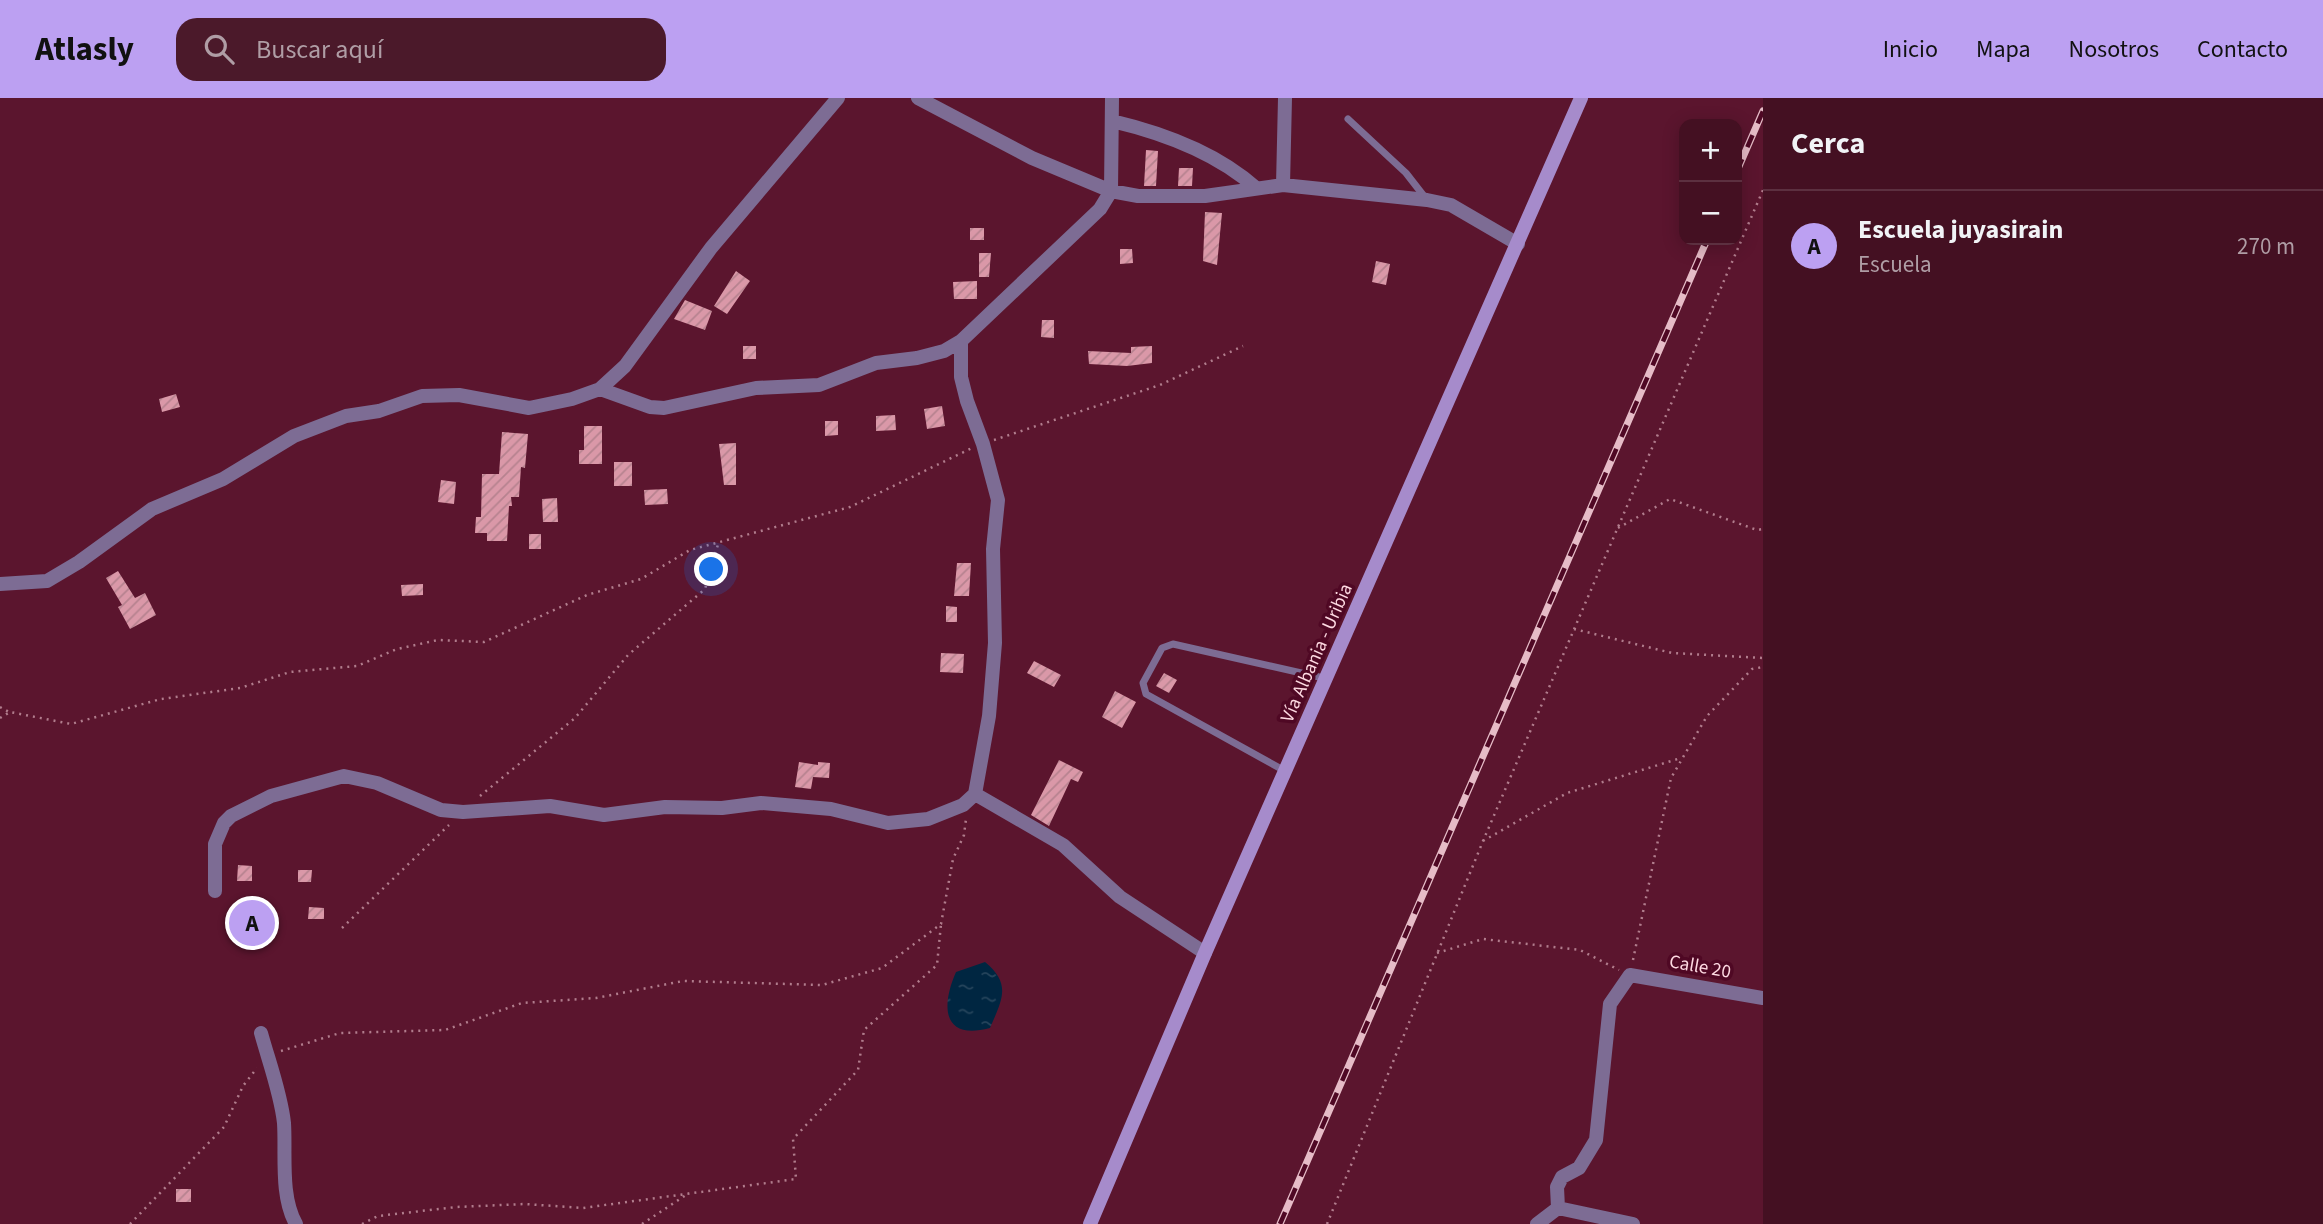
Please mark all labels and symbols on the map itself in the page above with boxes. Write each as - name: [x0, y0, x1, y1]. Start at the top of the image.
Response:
- your location: [694, 552, 728, 586]
- street label: Vía Albania - Uribia: [1274, 579, 1360, 727]
- pin: A: [229, 897, 275, 949]
- street label: Calle 20: [1667, 948, 1733, 986]

